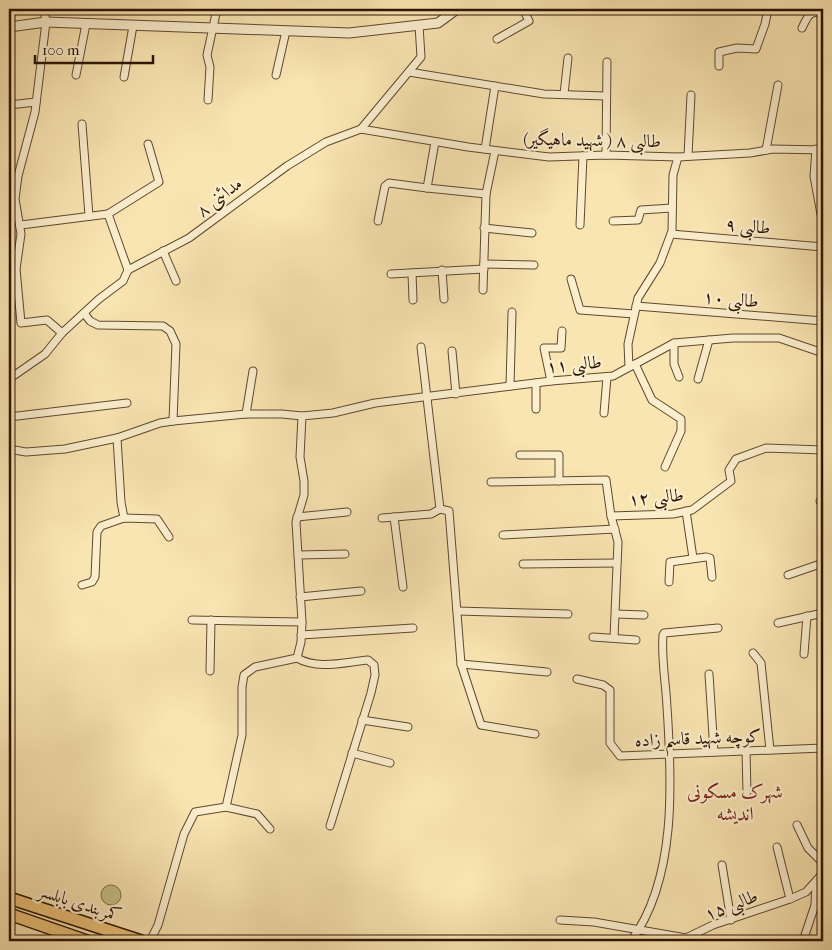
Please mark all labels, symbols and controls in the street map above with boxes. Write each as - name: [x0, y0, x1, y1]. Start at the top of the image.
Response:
- scale bar: [35, 32, 152, 64]
- text: 100 m: [42, 41, 80, 59]
- street label: طالبی ۸ ( شهید ماهیگیر): [523, 127, 661, 156]
- street label: مدائنی ۸: [192, 173, 247, 222]
- street label: طالبی ۹: [724, 214, 771, 243]
- street label: طالبی ۱۰: [702, 287, 760, 316]
- street label: طالبی ۱۱: [545, 352, 603, 381]
- street label: طالبی ۱۲: [627, 485, 685, 514]
- street label: کوچه شهید قاسم زاده: [635, 726, 762, 758]
- district label: شهرک مسکونی اندیشه: [687, 781, 783, 825]
- street label: کمربندی بابلسر: [33, 880, 124, 928]
- street label: طالبی ۱۵: [702, 886, 762, 929]

